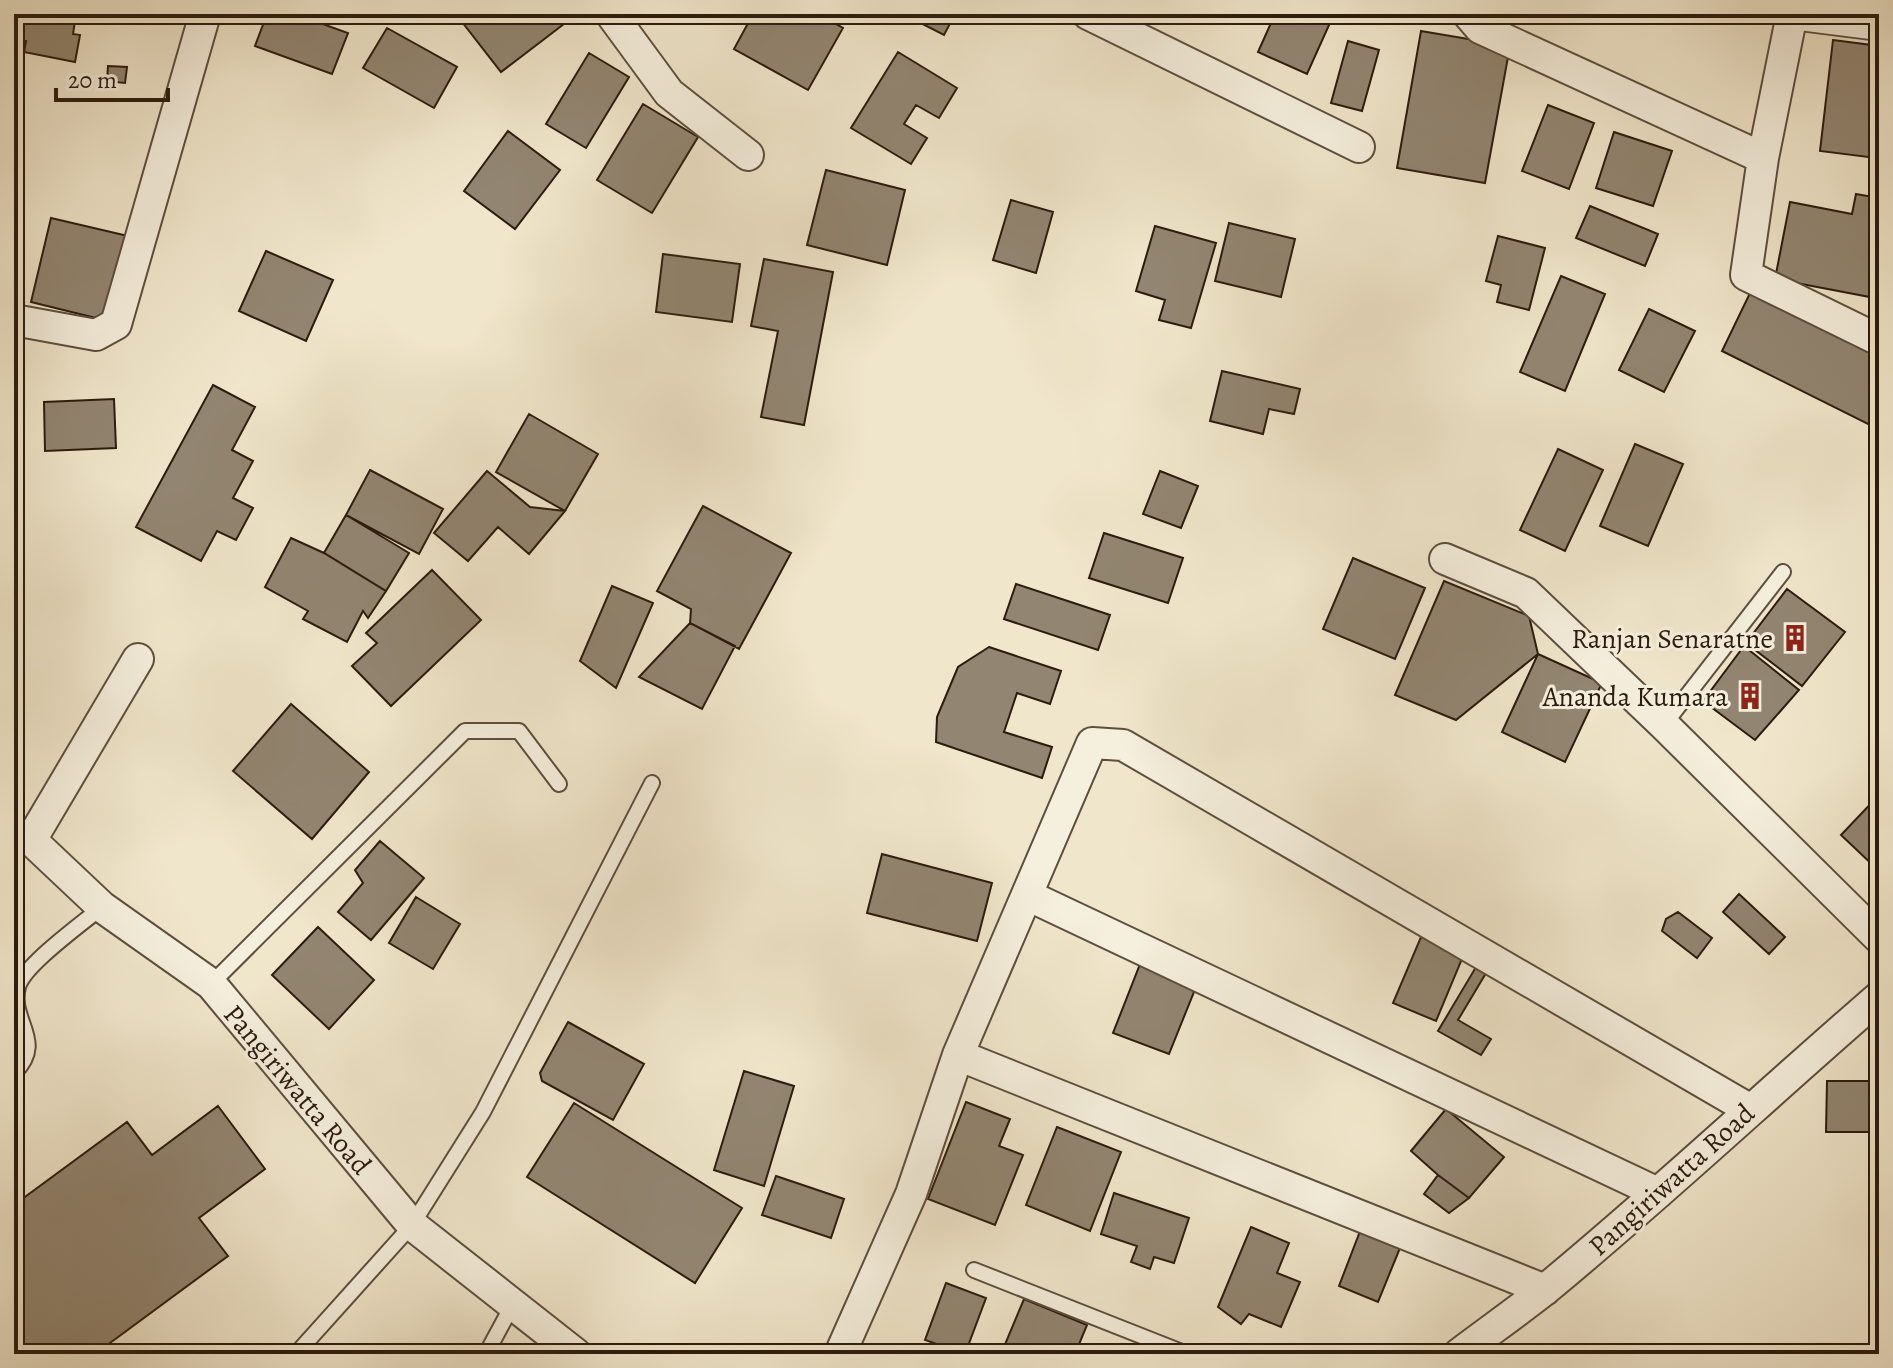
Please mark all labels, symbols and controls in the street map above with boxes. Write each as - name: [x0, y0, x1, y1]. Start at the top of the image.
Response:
- scale bar: [56, 52, 168, 102]
- text: 20 m: [68, 64, 117, 96]
- place label: Ranjan Senaratne: [1571, 620, 1773, 658]
- building icon: Ranjan Senaratne: [1780, 623, 1810, 653]
- place label: Ananda Kumara: [1542, 678, 1728, 716]
- building icon: Ananda Kumara: [1735, 681, 1765, 711]
- street label: Pangiriwatta Road: [215, 996, 380, 1184]
- street label: Pangiriwatta Road: [1580, 1094, 1764, 1265]

